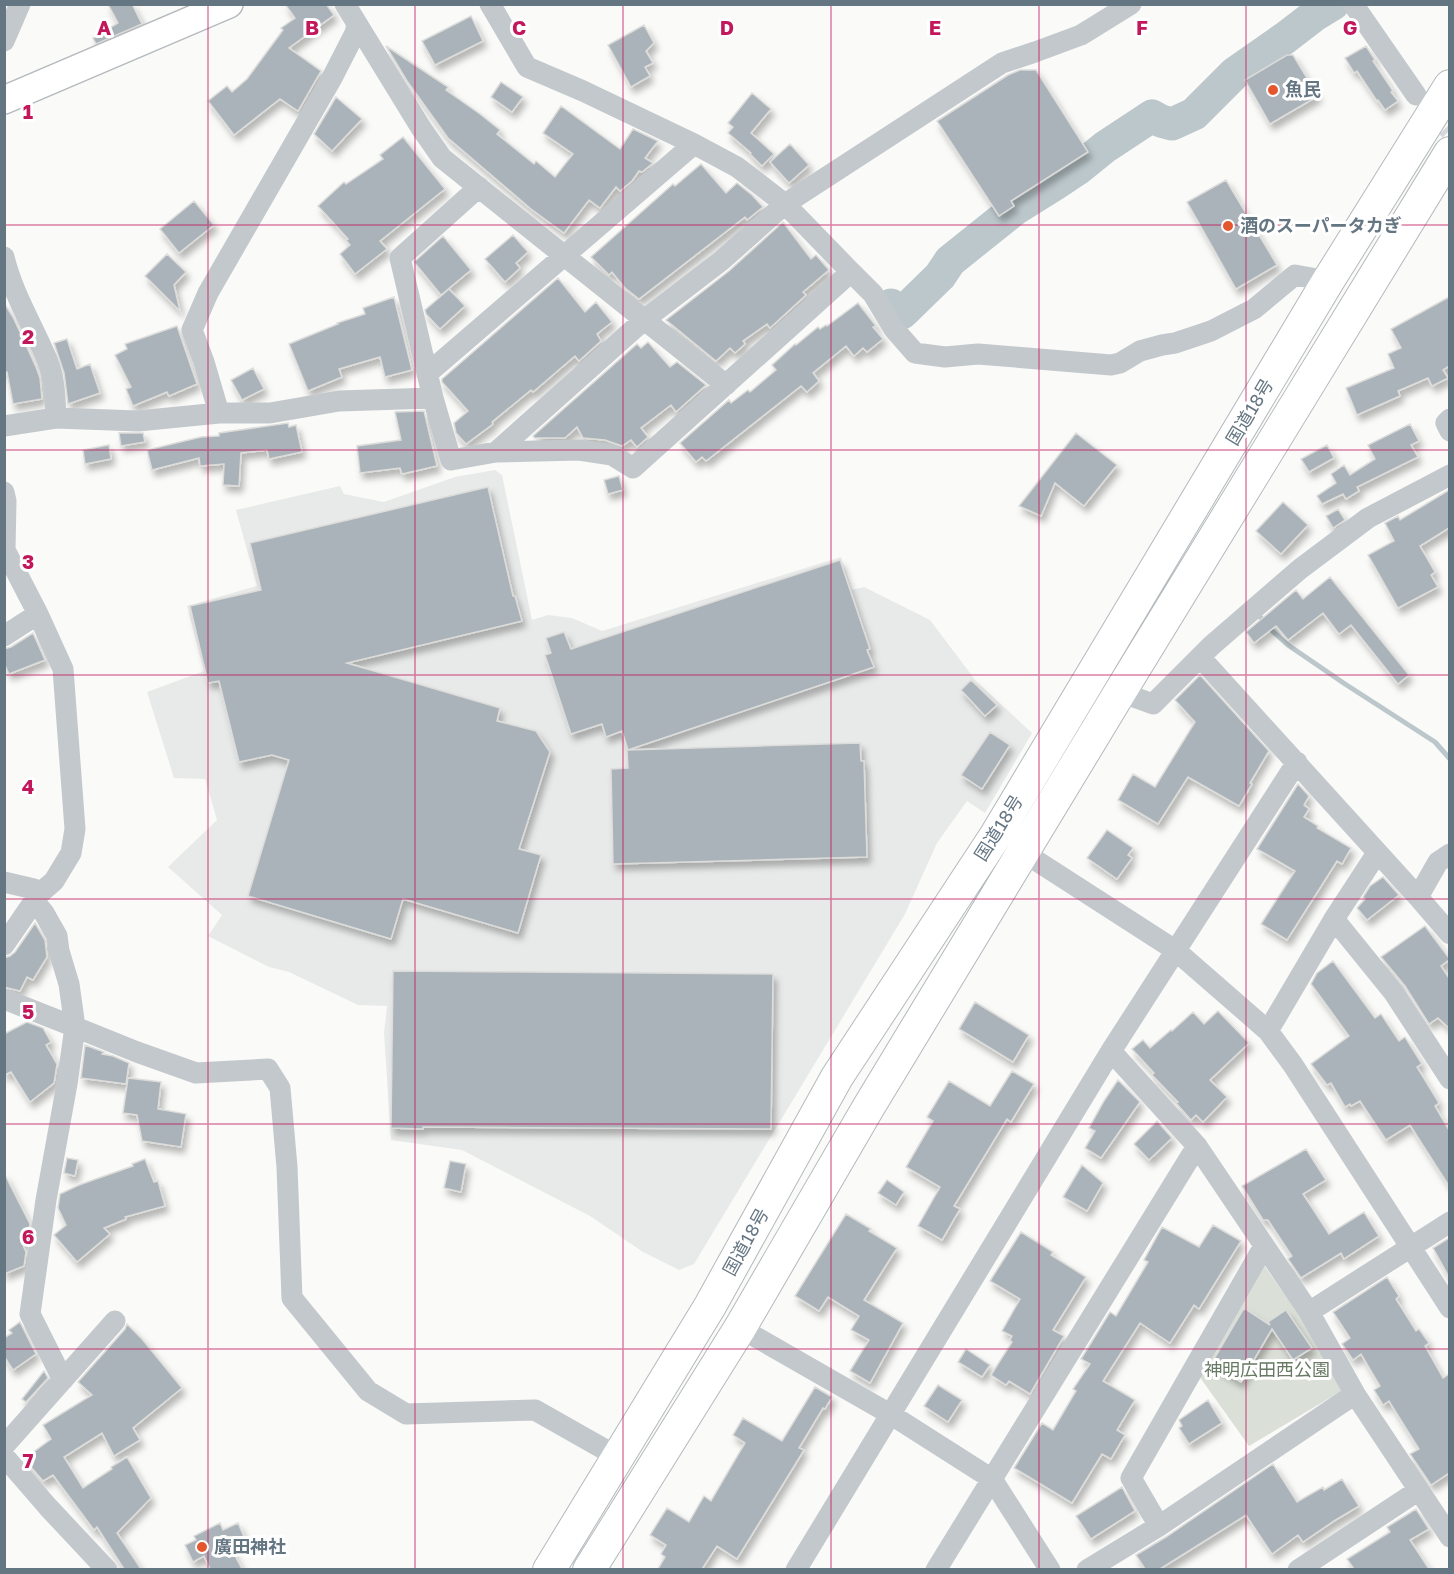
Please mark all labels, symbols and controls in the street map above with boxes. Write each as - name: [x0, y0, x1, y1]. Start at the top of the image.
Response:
- text: A: [97, 15, 111, 39]
- text: B: [305, 15, 319, 39]
- text: C: [512, 15, 526, 39]
- text: D: [720, 15, 734, 39]
- text: E: [929, 15, 941, 39]
- text: F: [1136, 15, 1148, 39]
- text: G: [1343, 15, 1357, 39]
- place label: 魚民: [1285, 78, 1321, 100]
- marker: 魚民: [1266, 83, 1280, 97]
- text: 1: [23, 99, 33, 123]
- place label: 酒のスーパータカぎ: [1240, 214, 1402, 236]
- marker: 酒のスーパータカぎ: [1221, 219, 1235, 233]
- text: 2: [22, 324, 34, 348]
- street label: 国道18号: [1221, 374, 1278, 449]
- text: 3: [22, 549, 34, 573]
- text: 4: [22, 774, 34, 798]
- street label: 国道18号: [969, 790, 1027, 865]
- text: 5: [22, 999, 34, 1023]
- street label: 国道18号: [718, 1204, 773, 1279]
- text: 6: [22, 1224, 34, 1248]
- park label: 神明広田西公園: [1204, 1358, 1330, 1380]
- text: 7: [23, 1448, 34, 1472]
- place label: 廣田神社: [214, 1535, 286, 1557]
- marker: 廣田神社: [195, 1540, 209, 1554]

